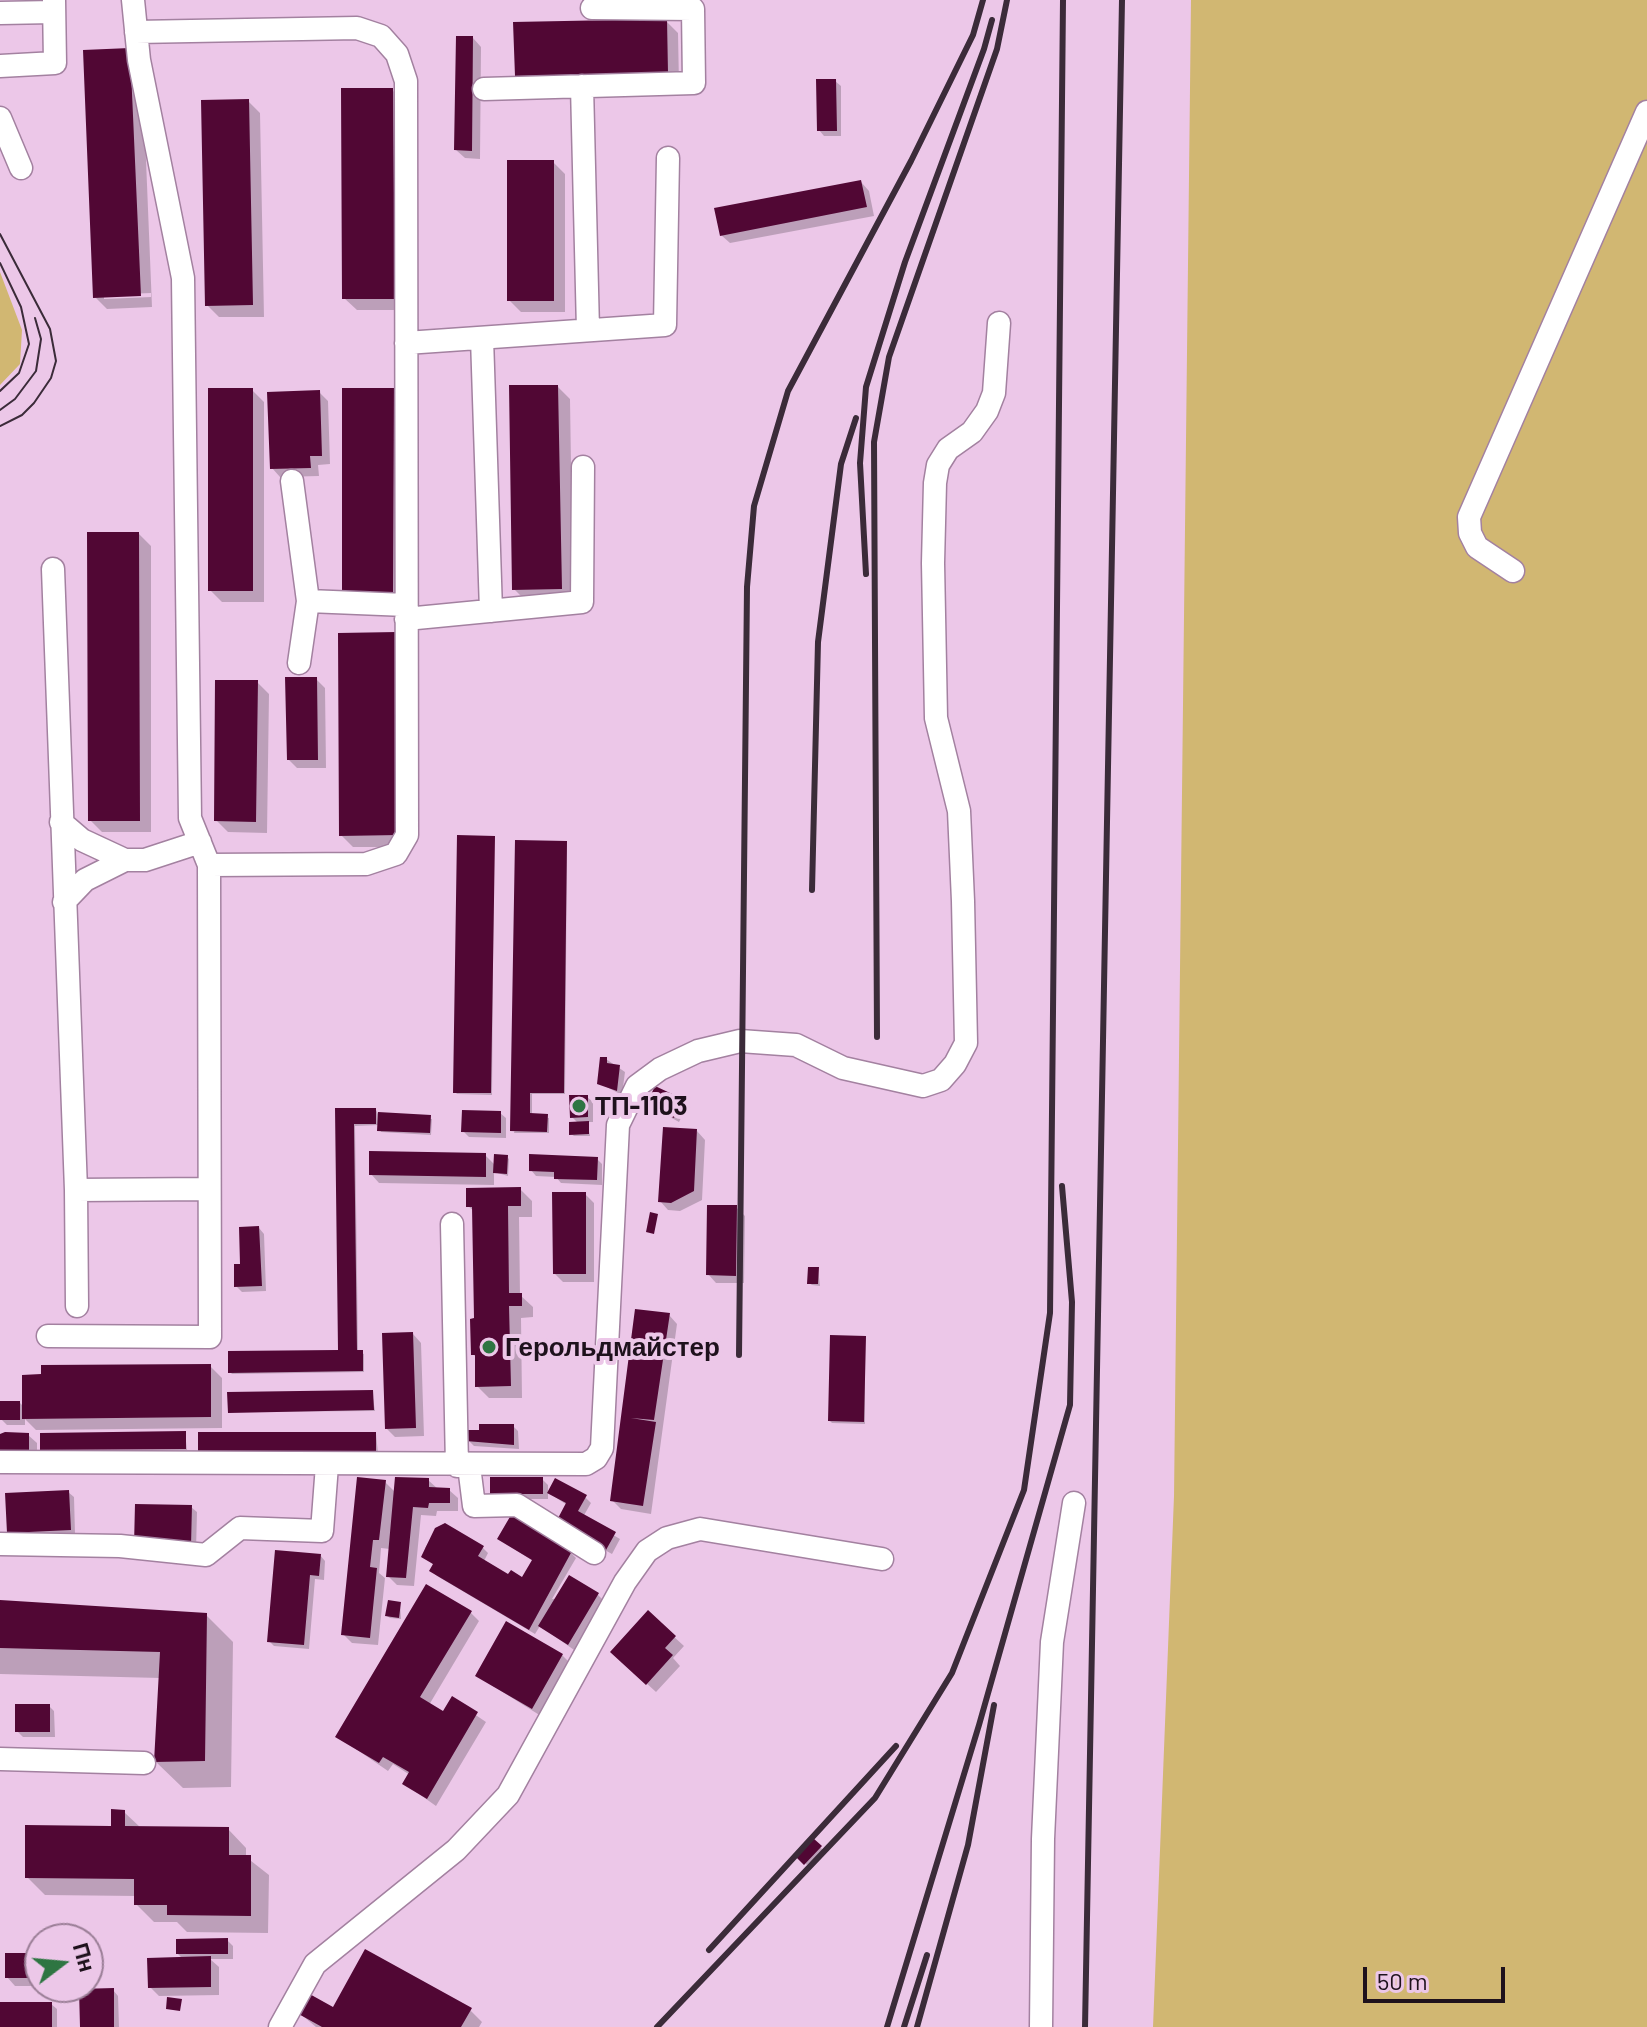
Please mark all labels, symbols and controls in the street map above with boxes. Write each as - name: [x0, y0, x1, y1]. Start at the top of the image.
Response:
- place label: ТП-1103: [595, 1090, 688, 1122]
- marker: ТП-1103: [570, 1097, 588, 1115]
- place label: Герольдмайстер: [505, 1331, 720, 1363]
- marker: Герольдмайстер: [480, 1338, 498, 1356]
- north arrow: [24, 1923, 104, 2003]
- text: Пн: [69, 1939, 102, 1975]
- scale bar: [1367, 1951, 1509, 2001]
- text: 50 m: [1377, 1966, 1428, 1995]

